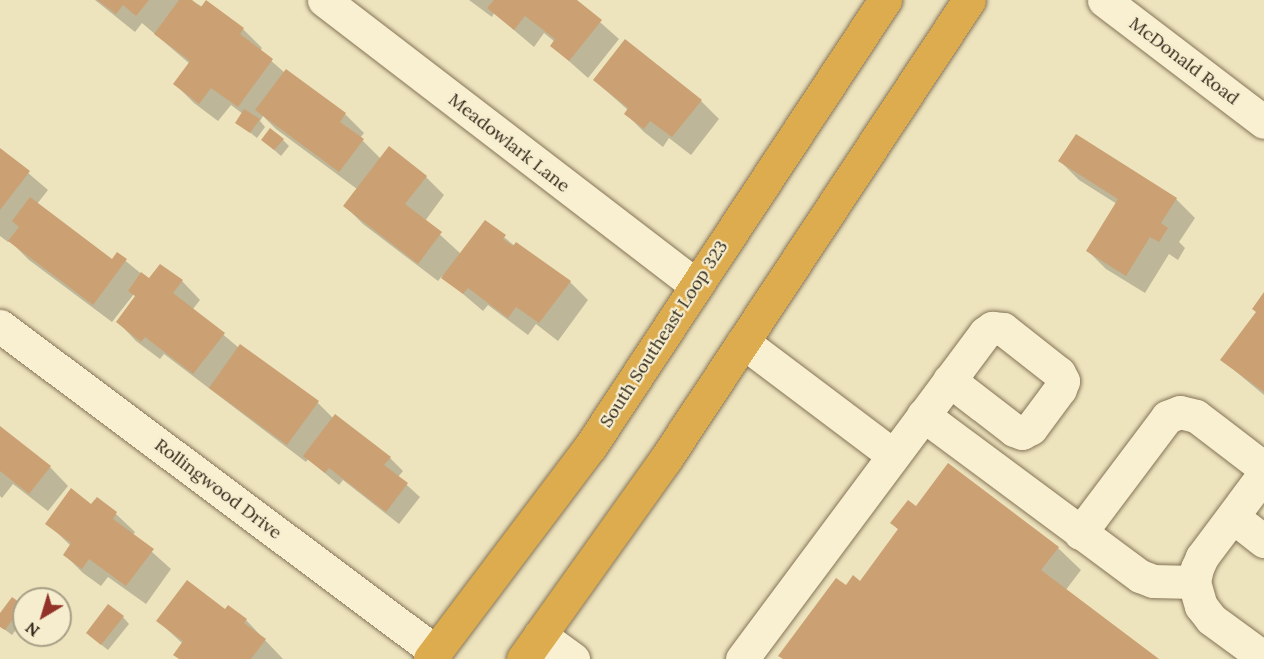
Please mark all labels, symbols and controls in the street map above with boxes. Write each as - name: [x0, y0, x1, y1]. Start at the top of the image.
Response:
- street label: McDonald Road: [1125, 13, 1243, 109]
- street label: Meadowlark Lane: [444, 89, 574, 197]
- street label: South Southeast Loop 323: [595, 236, 733, 432]
- street label: Rollingwood Drive: [150, 434, 286, 544]
- north arrow: [12, 587, 72, 647]
- text: N: [21, 618, 43, 641]

